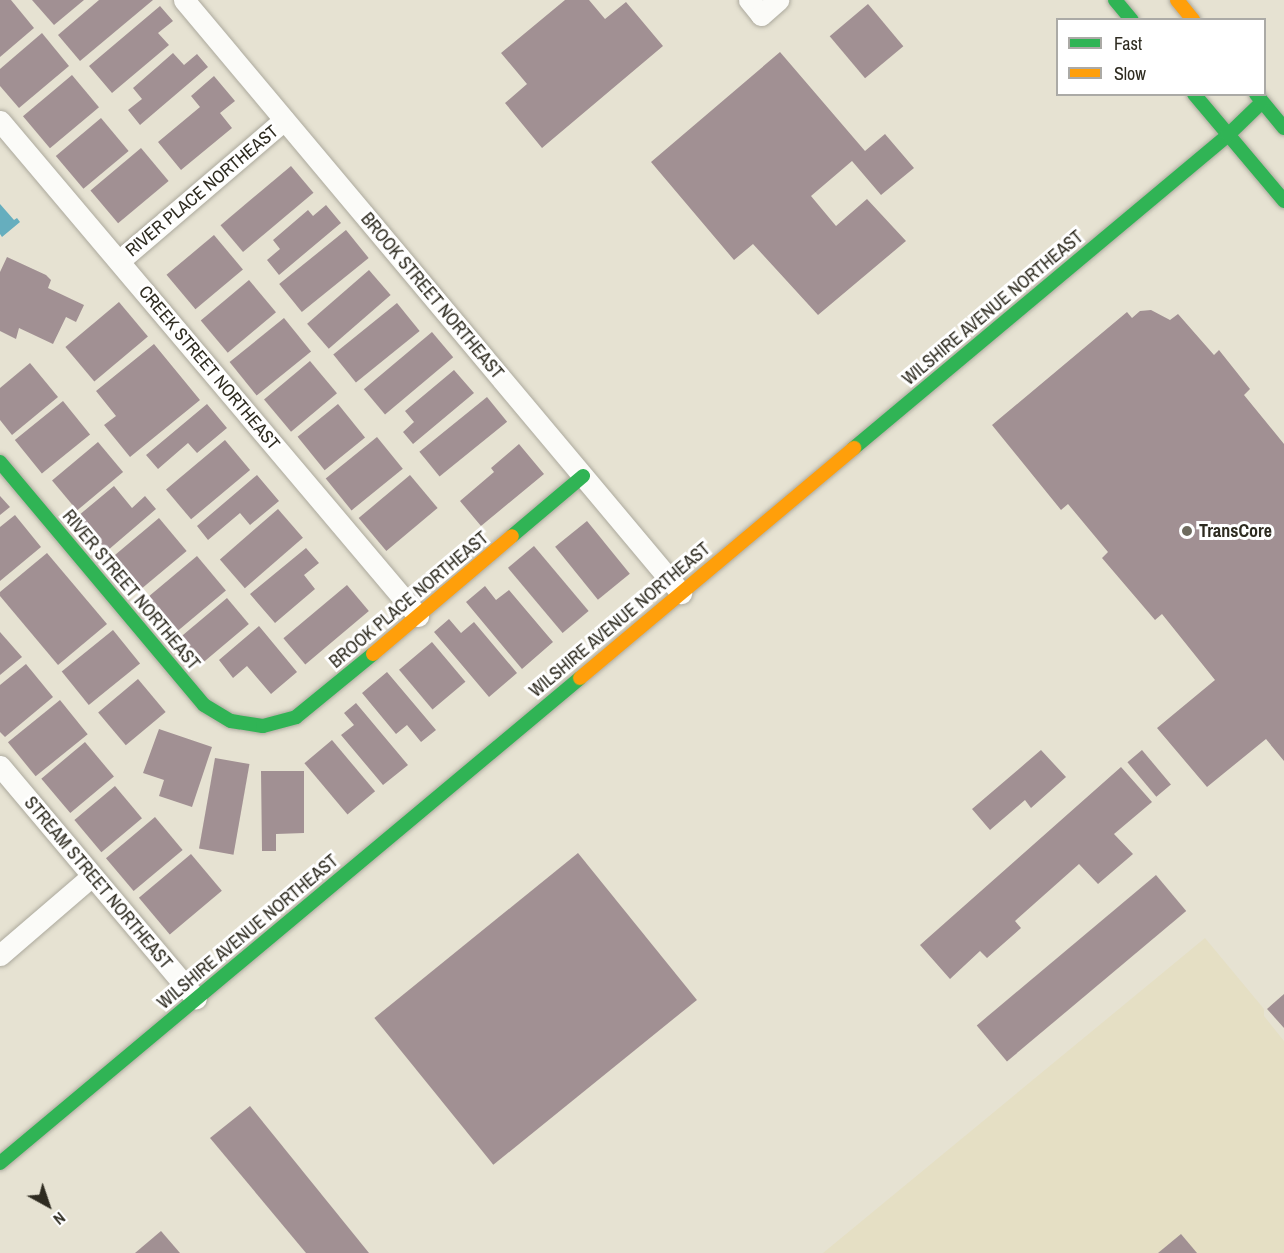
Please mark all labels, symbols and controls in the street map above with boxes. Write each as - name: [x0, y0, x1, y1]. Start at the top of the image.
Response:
- legend: [1056, 18, 1266, 96]
- text: Fast: [1114, 31, 1142, 56]
- text: Slow: [1114, 61, 1146, 86]
- street label: RIVER PLACE NORTHEAST: [121, 121, 283, 261]
- street label: BROOK STREET NORTHEAST: [356, 208, 508, 384]
- street label: WILSHIRE AVENUE NORTHEAST: [898, 226, 1088, 390]
- street label: CREEK STREET NORTHEAST: [134, 281, 284, 455]
- street label: RIVER STREET NORTHEAST: [58, 506, 204, 674]
- place label: TransCore: [1199, 520, 1272, 542]
- marker: TransCore: [1180, 524, 1194, 538]
- street label: BROOK PLACE NORTHEAST: [325, 527, 493, 673]
- street label: WILSHIRE AVENUE NORTHEAST: [525, 538, 715, 702]
- street label: STREAM STREET NORTHEAST: [19, 792, 177, 974]
- street label: WILSHIRE AVENUE NORTHEAST: [153, 850, 343, 1014]
- north arrow: [18, 1175, 78, 1235]
- text: N: [49, 1207, 70, 1230]

